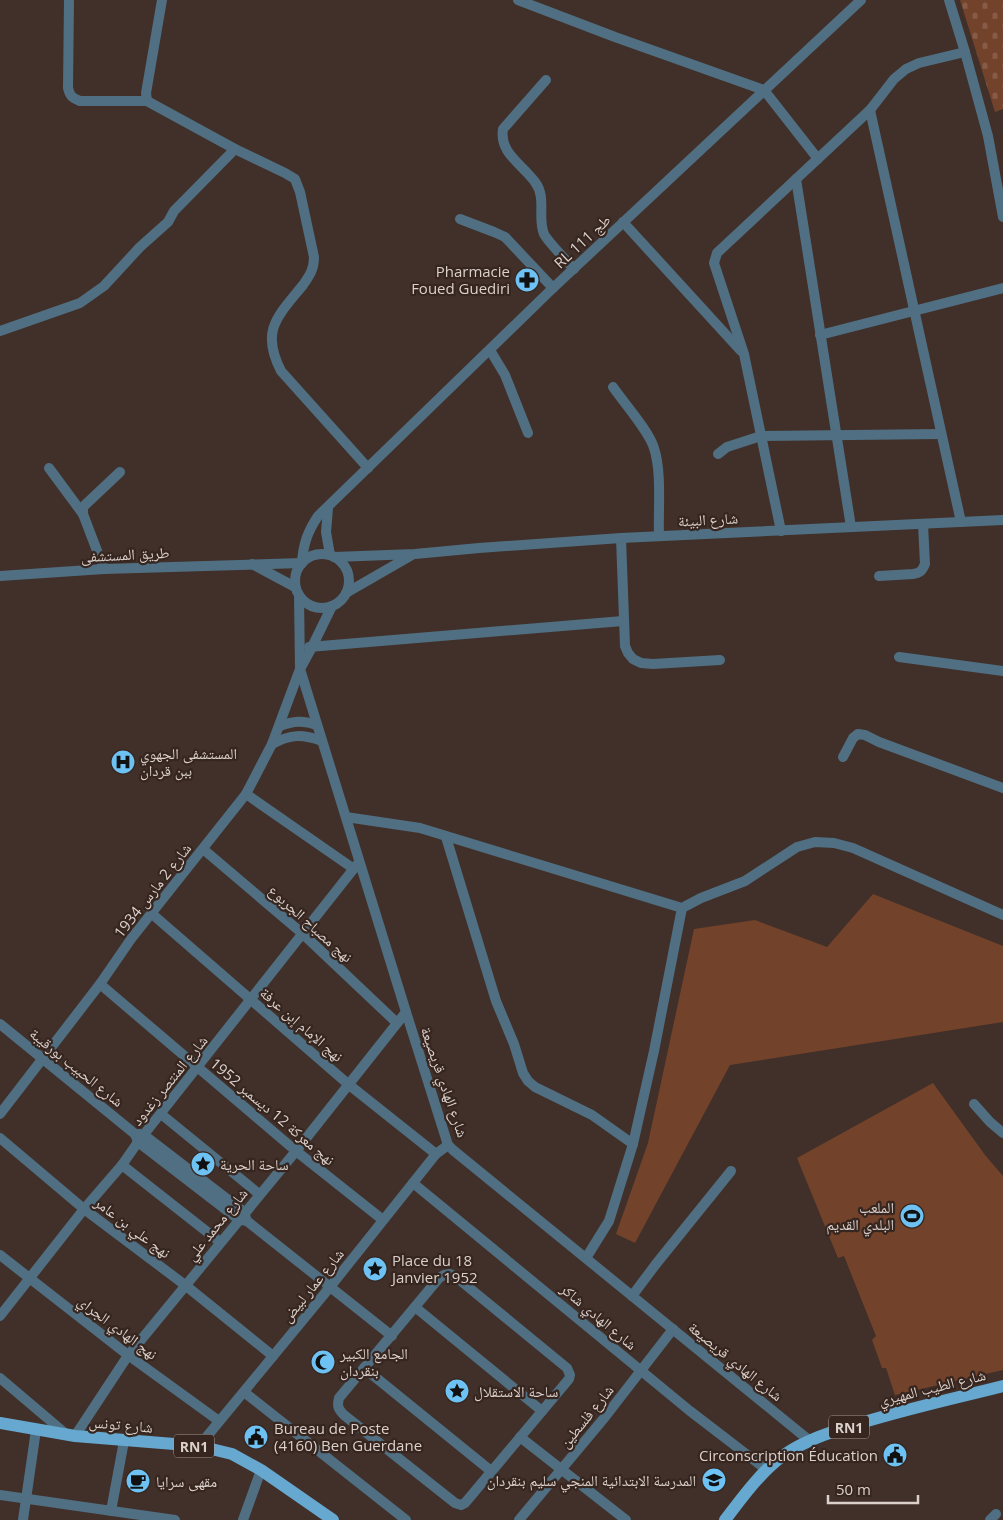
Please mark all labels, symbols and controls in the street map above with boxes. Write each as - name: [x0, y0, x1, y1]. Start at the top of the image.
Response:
- street label: RL طج 111: [549, 210, 615, 273]
- place label: Pharmacie Foued Guediri: [411, 261, 510, 298]
- pharmacy icon: Pharmacie Foued Guediri: [514, 267, 540, 293]
- street label: شارع البيئة: [677, 507, 739, 532]
- street label: طريق المستشفى: [80, 542, 170, 567]
- place label: المستشفى الجهوي ببن قردان: [140, 743, 237, 781]
- hospital icon: المستشفى الجهوي ببن قردان: [110, 749, 136, 775]
- street label: شارع 2 مارس 1934: [109, 839, 196, 942]
- street label: نهج مصباح الجربوع: [264, 880, 357, 967]
- street label: نهج الإمام إبن عرفة: [256, 982, 348, 1066]
- street label: شارع الحبيب بورقيبة: [25, 1023, 128, 1112]
- street label: شارع الهادي قريصيعة: [414, 1024, 473, 1141]
- street label: شارع المنتصر زغدود: [126, 1031, 212, 1130]
- street label: نهج معركة 12 ديسمبر 1952: [206, 1053, 340, 1170]
- place icon: ساحة الحرية: [190, 1151, 216, 1177]
- place label: ساحة الحرية: [220, 1154, 289, 1174]
- street label: شارع محمد علي: [181, 1183, 254, 1266]
- street label: نهج علي بن عامر: [88, 1191, 175, 1264]
- place label: الملعب البلدي القديم: [826, 1197, 894, 1237]
- sports icon: الملعب البلدي القديم: [899, 1203, 925, 1229]
- street label: شارع عمار لبيض: [276, 1244, 349, 1327]
- place label: Place du 18 Janvier 1952: [390, 1250, 478, 1287]
- place icon: Place du 18 Janvier 1952: [362, 1256, 388, 1282]
- street label: شارع الهادي شاكر: [554, 1277, 642, 1356]
- street label: نهج الهادي الجراي: [72, 1290, 162, 1366]
- street label: شارع الهادي قريصيعة: [683, 1317, 787, 1407]
- place label: الجامع الكبير بنقردان: [339, 1343, 408, 1381]
- mosque icon: الجامع الكبير بنقردان: [310, 1349, 336, 1375]
- street label: شارع الطيب المهيري: [876, 1364, 988, 1413]
- place icon: ساحة الاستقلال: [444, 1378, 470, 1404]
- street label: شارع فلسطين: [554, 1380, 619, 1452]
- place label: ساحة الاستقلال: [474, 1381, 559, 1402]
- street label: شارع تونس: [88, 1411, 154, 1438]
- road number: RN1: [829, 1415, 869, 1438]
- place label: Bureau de Poste (4160) Ben Guerdane: [274, 1418, 422, 1455]
- public building icon: Bureau de Poste (4160) Ben Guerdane: [243, 1424, 269, 1450]
- road number: RN1: [174, 1434, 214, 1458]
- public building icon: Circonscription Éducation: [882, 1442, 908, 1468]
- place label: Circonscription Éducation: [699, 1445, 878, 1465]
- school or university icon: المدرسة الابتدائية المنجي سليم بنقردان: [701, 1467, 727, 1493]
- cafe icon: مقهى سرايا: [125, 1468, 151, 1494]
- place label: المدرسة الابتدائية المنجي سليم بنقردان: [487, 1470, 696, 1493]
- place label: مقهى سرايا: [156, 1471, 217, 1492]
- scale bar: [828, 1472, 918, 1504]
- text: 50 m: [836, 1479, 871, 1499]

